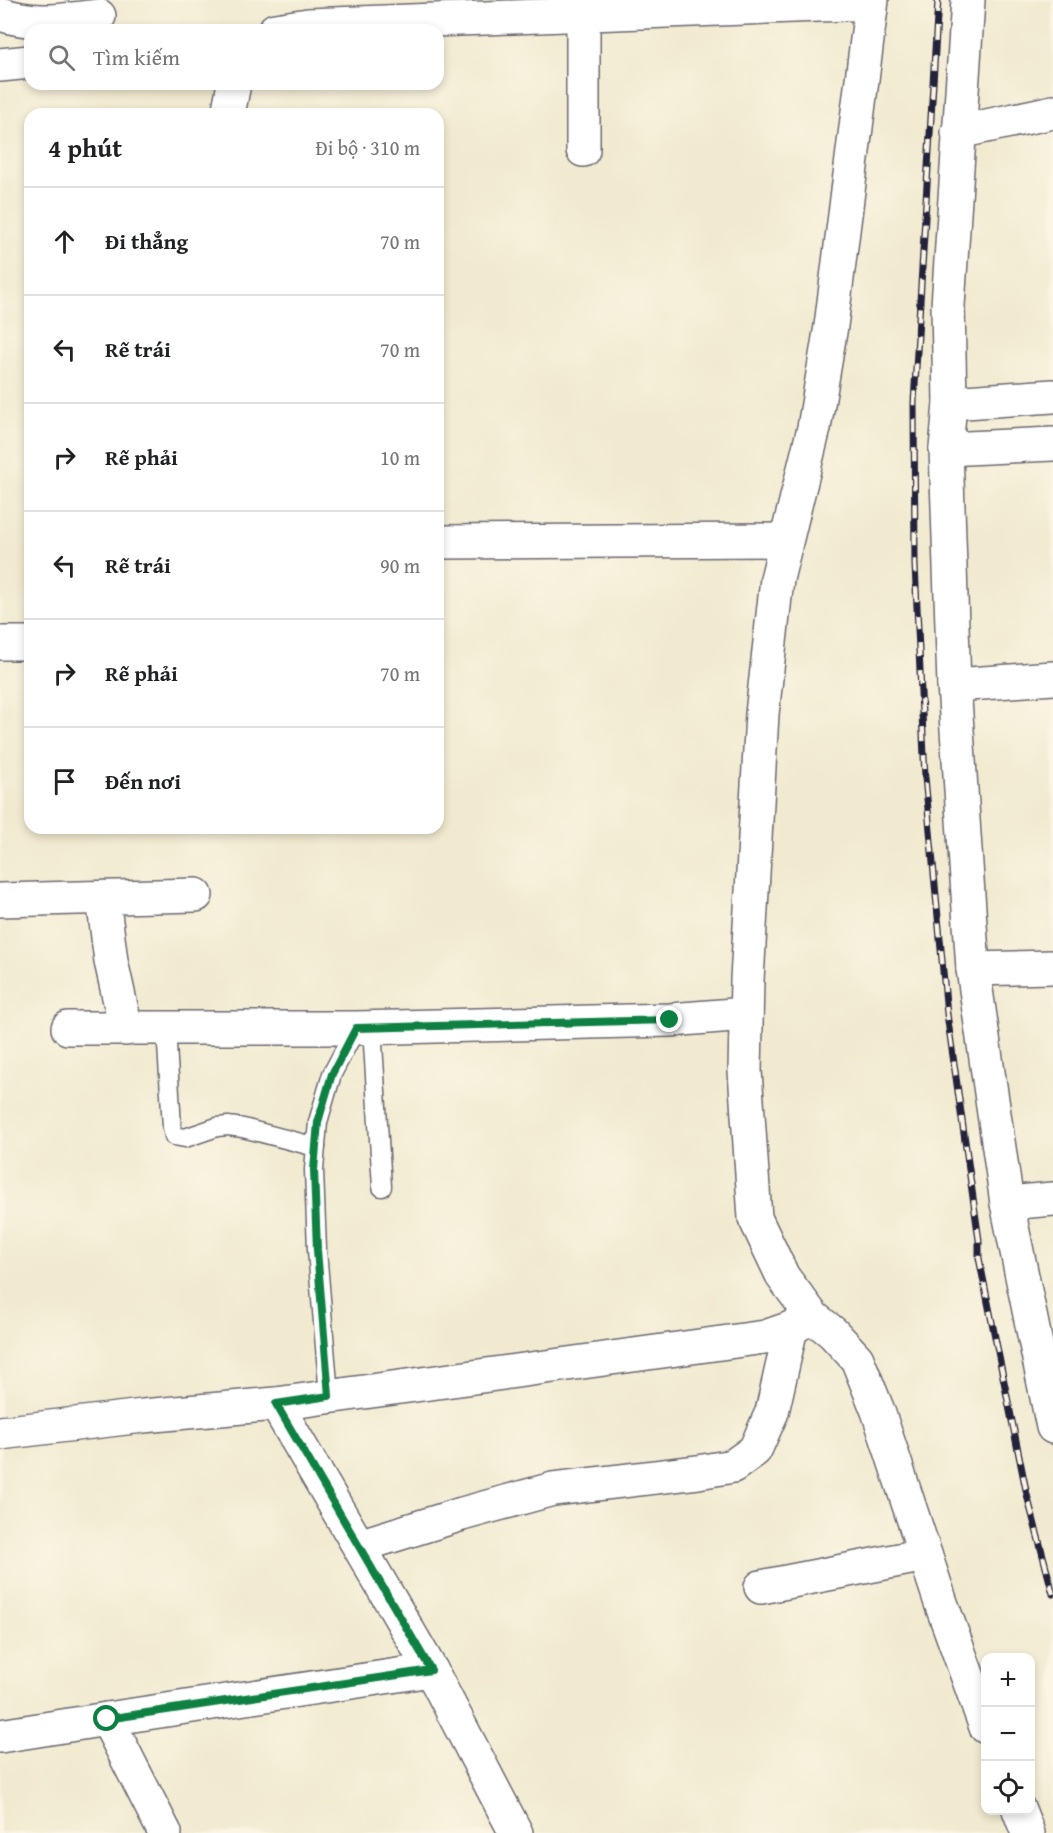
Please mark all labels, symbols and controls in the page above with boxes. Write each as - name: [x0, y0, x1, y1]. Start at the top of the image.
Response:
- search box: [24, 24, 444, 90]
- icon: search: [45, 41, 78, 74]
- text: Tìm kiếm: [93, 41, 180, 73]
- text: 4 phút: [48, 128, 122, 167]
- text: Đi bộ · 310 m: [316, 133, 420, 162]
- icon: ahead: [48, 225, 81, 258]
- text: Đi thẳng: [105, 225, 188, 257]
- text: 70 m: [380, 227, 420, 256]
- icon: left: [48, 333, 81, 366]
- text: Rẽ trái: [105, 333, 171, 365]
- text: 70 m: [380, 335, 420, 364]
- icon: right: [48, 441, 81, 474]
- text: Rẽ phải: [105, 441, 178, 473]
- text: 10 m: [380, 443, 420, 472]
- icon: left: [48, 549, 81, 582]
- text: Rẽ trái: [105, 549, 171, 581]
- text: 90 m: [380, 551, 420, 580]
- icon: right: [48, 657, 81, 690]
- text: Rẽ phải: [105, 657, 178, 689]
- text: 70 m: [380, 659, 420, 688]
- icon: arrive: [48, 765, 81, 798]
- text: Đến nơi: [105, 765, 181, 797]
- route end: [656, 1006, 682, 1032]
- map controls: [981, 1653, 1035, 1815]
- button: +: [981, 1653, 1035, 1707]
- route start: [93, 1705, 119, 1731]
- button: −: [981, 1707, 1035, 1761]
- button: locate: [981, 1761, 1035, 1815]

